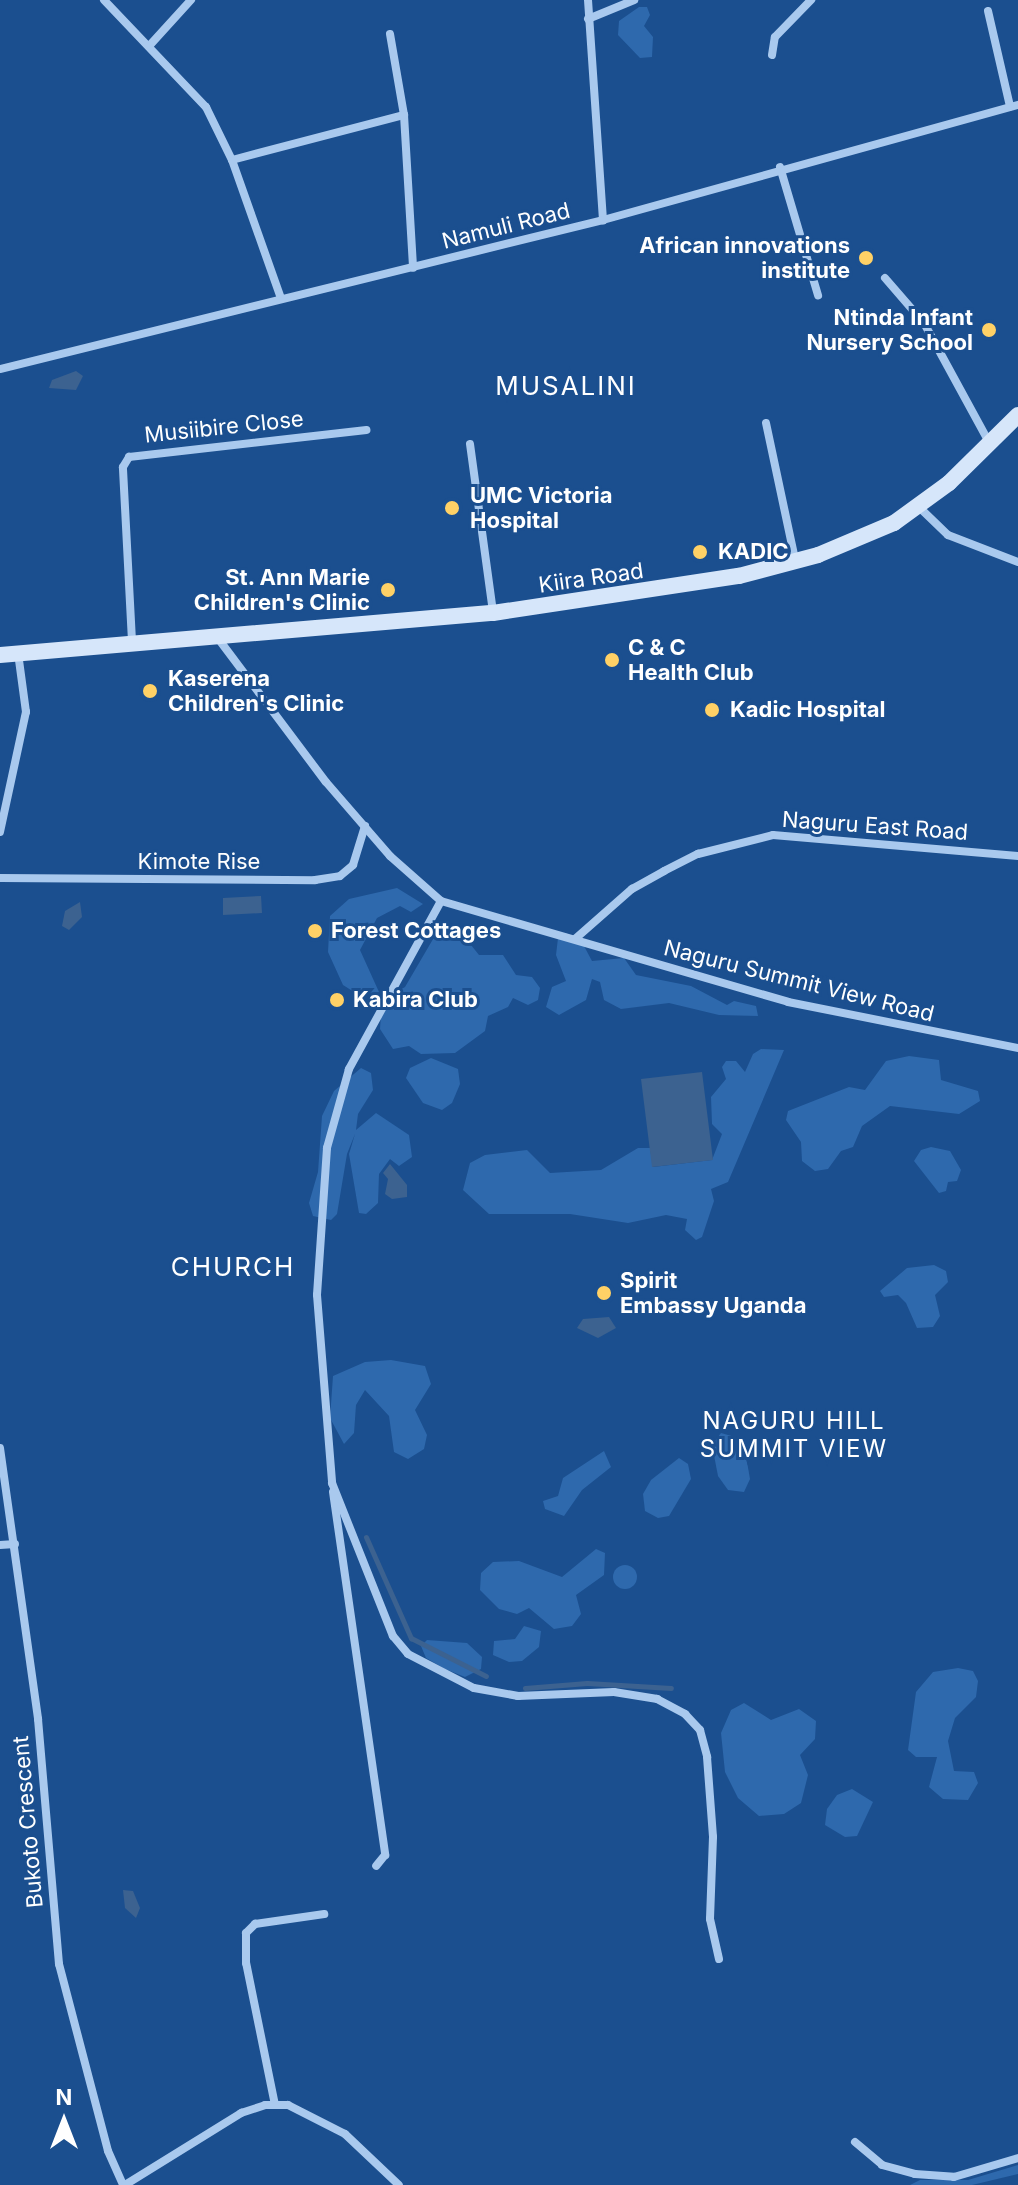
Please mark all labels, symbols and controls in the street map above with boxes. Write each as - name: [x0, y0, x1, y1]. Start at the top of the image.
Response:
- street label: Namuli Road: [439, 197, 573, 255]
- place label: African innovations institute: [639, 232, 850, 284]
- marker: African innovations institute: [857, 249, 875, 267]
- place label: Ntinda Infant Nursery School: [806, 304, 973, 356]
- marker: Ntinda Infant Nursery School: [980, 321, 998, 339]
- district label: MUSALINI: [495, 370, 637, 402]
- street label: Musiibire Close: [143, 406, 305, 448]
- place label: UMC Victoria Hospital: [470, 482, 613, 534]
- marker: UMC Victoria Hospital: [441, 497, 463, 519]
- place label: KADIC: [718, 539, 789, 565]
- marker: KADIC: [689, 541, 711, 563]
- street label: Kiira Road: [537, 558, 645, 598]
- place label: St. Ann Marie Children's Clinic: [194, 564, 370, 616]
- marker: St. Ann Marie Children's Clinic: [377, 579, 399, 601]
- place label: C & C Health Club: [628, 634, 754, 686]
- marker: C & C Health Club: [603, 651, 621, 669]
- place label: Kaserena Children's Clinic: [168, 665, 344, 716]
- marker: Kaserena Children's Clinic: [139, 680, 161, 702]
- place label: Kadic Hospital: [730, 697, 886, 723]
- marker: Kadic Hospital: [701, 699, 723, 721]
- street label: Naguru East Road: [781, 806, 969, 846]
- street label: Kimote Rise: [138, 849, 260, 875]
- place label: Forest Cottages: [331, 918, 501, 944]
- marker: Forest Cottages: [306, 922, 324, 940]
- street label: Naguru Summit View Road: [661, 935, 937, 1027]
- place label: Kabira Club: [353, 987, 478, 1013]
- marker: Kabira Club: [328, 991, 346, 1009]
- district label: CHURCH: [171, 1251, 295, 1283]
- place label: Spirit Embassy Uganda: [620, 1267, 807, 1318]
- marker: Spirit Embassy Uganda: [595, 1284, 613, 1302]
- district label: NAGURU HILL SUMMIT VIEW: [700, 1407, 888, 1463]
- street label: Bukoto Crescent: [7, 1735, 49, 1909]
- north arrow: [24, 2081, 104, 2161]
- text: N: [56, 2084, 72, 2110]

